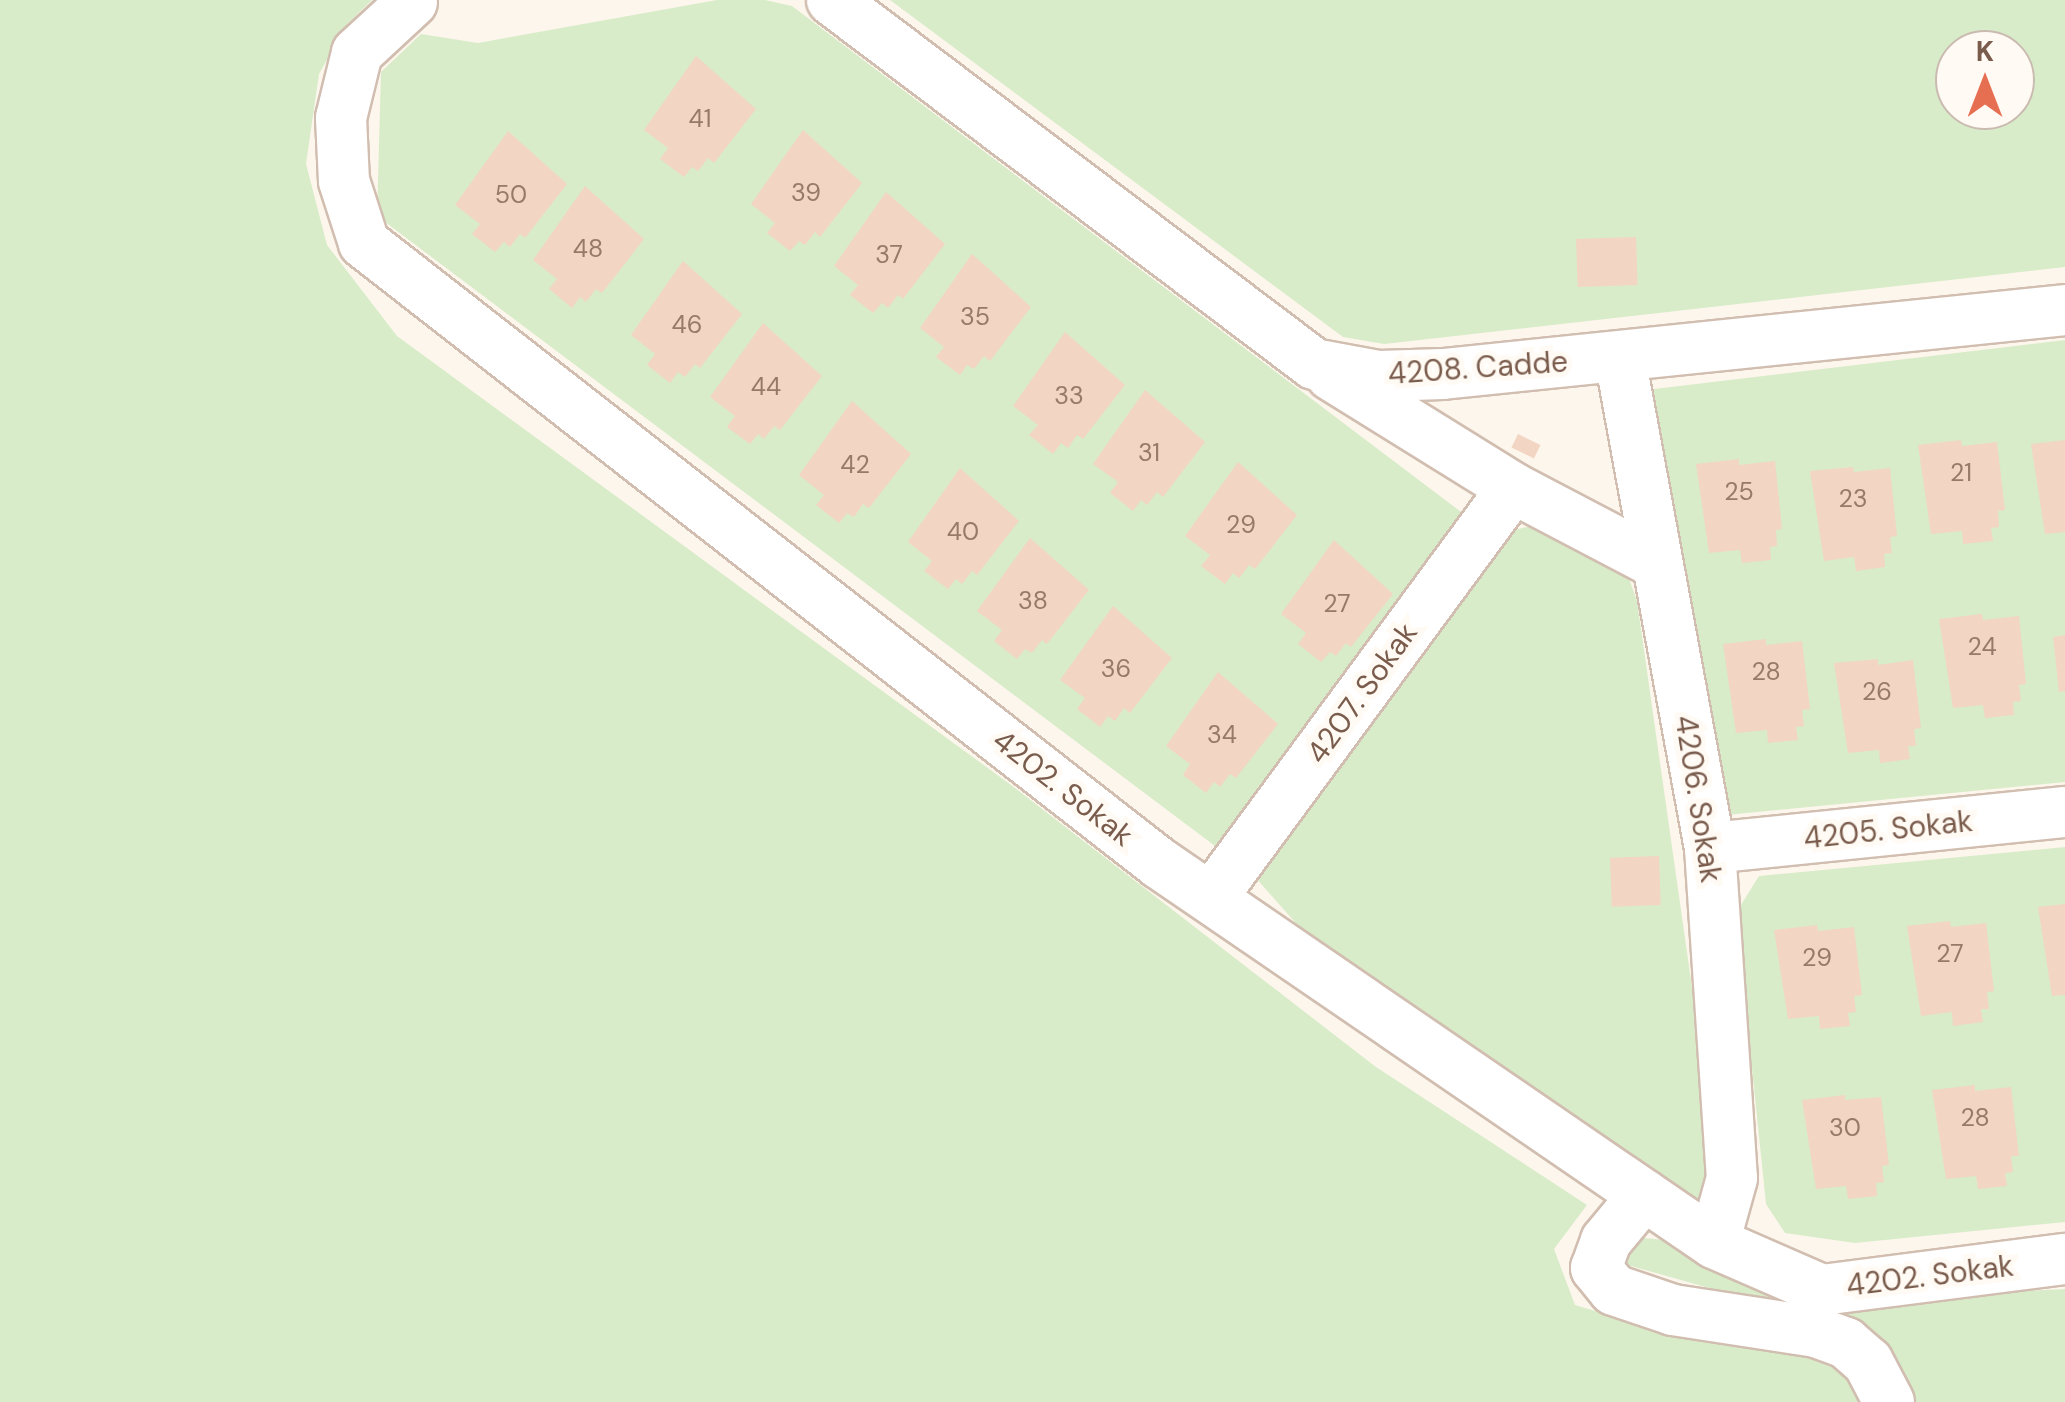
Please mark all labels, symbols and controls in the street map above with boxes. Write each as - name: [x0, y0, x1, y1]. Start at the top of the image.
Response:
- north arrow: [1935, 30, 2035, 130]
- text: K: [1976, 33, 1994, 70]
- house number: 41: [689, 104, 711, 134]
- house number: 39: [791, 178, 821, 208]
- house number: 50: [495, 180, 527, 210]
- house number: 48: [573, 234, 603, 264]
- house number: 37: [875, 240, 903, 270]
- house number: 35: [960, 302, 990, 332]
- house number: 46: [672, 310, 702, 340]
- street label: 4208. Cadde: [1387, 344, 1569, 392]
- house number: 44: [751, 372, 781, 402]
- house number: 33: [1054, 381, 1084, 411]
- house number: 31: [1138, 438, 1160, 468]
- house number: 42: [840, 450, 870, 480]
- house number: 21: [1950, 458, 1972, 488]
- house number: 25: [1724, 477, 1754, 507]
- house number: 23: [1838, 484, 1868, 514]
- house number: 29: [1226, 510, 1256, 540]
- house number: 40: [947, 517, 979, 547]
- house number: 38: [1018, 586, 1048, 616]
- house number: 27: [1323, 589, 1351, 619]
- street label: 4207. Sokak: [1299, 616, 1425, 770]
- house number: 24: [1967, 632, 1997, 662]
- house number: 36: [1101, 654, 1131, 684]
- house number: 28: [1751, 657, 1781, 687]
- house number: 26: [1862, 677, 1892, 707]
- street label: 4206. Sokak: [1667, 713, 1729, 885]
- house number: 34: [1207, 720, 1237, 750]
- street label: 4202. Sokak: [986, 722, 1140, 854]
- street label: 4205. Sokak: [1802, 803, 1974, 857]
- house number: 27: [1936, 939, 1964, 969]
- house number: 29: [1802, 943, 1832, 973]
- house number: 28: [1960, 1103, 1990, 1133]
- house number: 30: [1829, 1113, 1861, 1143]
- street label: 4202. Sokak: [1844, 1248, 2016, 1304]

